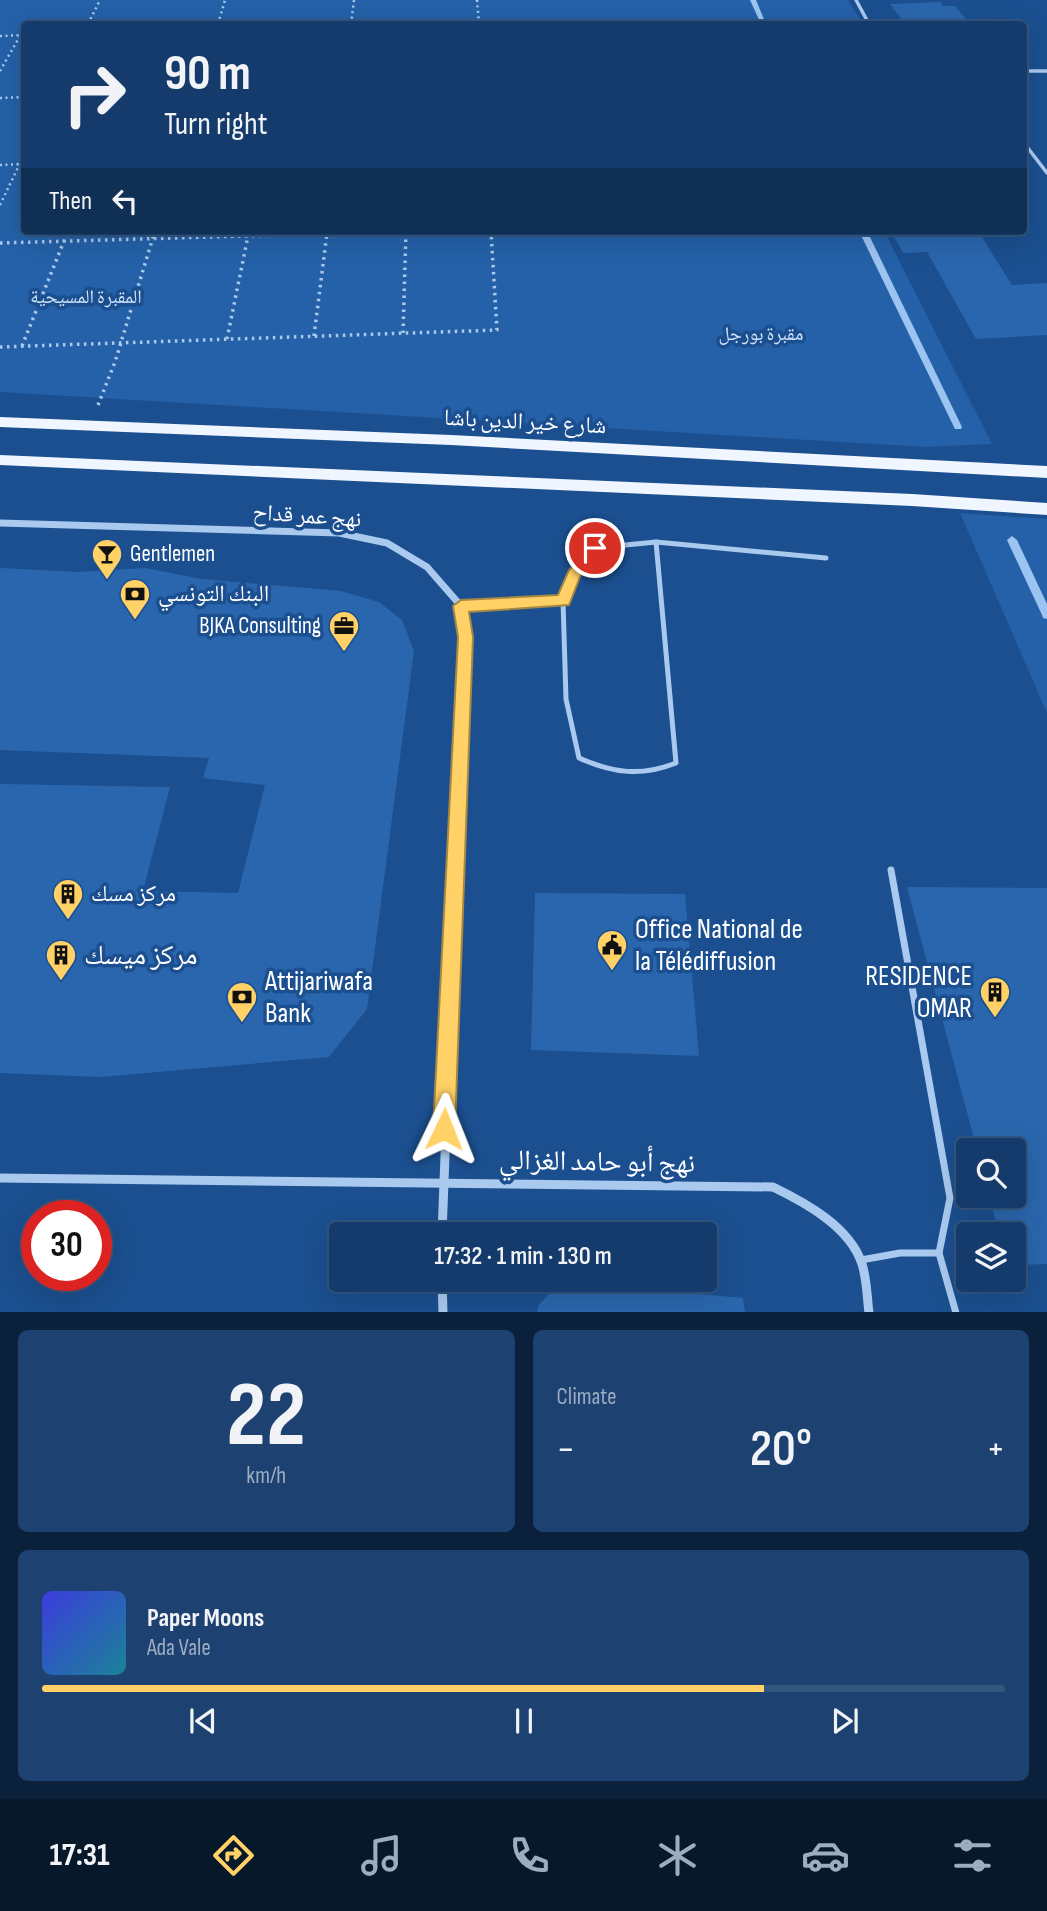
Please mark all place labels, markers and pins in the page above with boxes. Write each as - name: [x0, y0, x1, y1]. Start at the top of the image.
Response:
- pin: [565, 518, 625, 578]
- bar icon: Gentlemen: [90, 537, 124, 581]
- place label: Gentlemen: [130, 540, 215, 568]
- bank icon: البنك التونسي: [118, 577, 152, 621]
- place label: البنك التونسي: [158, 580, 269, 612]
- office icon: BJKA Consulting: [327, 609, 361, 653]
- place label: BJKA Consulting: [199, 612, 321, 640]
- building icon: مركز مسك: [51, 877, 85, 921]
- place label: مركز مسك: [91, 880, 176, 908]
- place label: Office National de la Télédiffusion: [635, 913, 803, 978]
- public building icon: Office National de la Télédiffusion: [595, 928, 629, 972]
- building icon: مركز ميسك: [44, 938, 78, 982]
- place label: مركز ميسك: [84, 939, 198, 972]
- place label: RESIDENCE OMAR: [865, 960, 972, 1025]
- place label: Attijariwafa Bank: [264, 965, 373, 1030]
- building icon: RESIDENCE OMAR: [978, 975, 1012, 1019]
- bank icon: Attijariwafa Bank: [225, 980, 259, 1024]

